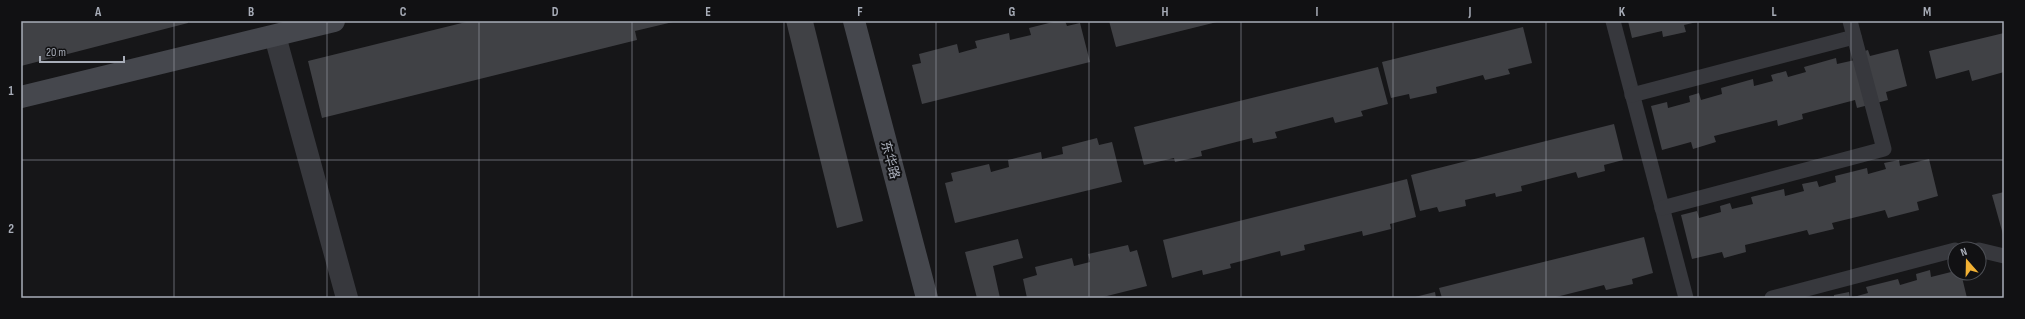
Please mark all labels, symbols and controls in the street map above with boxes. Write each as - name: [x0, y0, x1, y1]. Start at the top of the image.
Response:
- text: A: [94, 4, 102, 20]
- text: B: [248, 4, 254, 20]
- text: C: [400, 4, 407, 20]
- text: D: [552, 4, 559, 20]
- text: E: [705, 4, 711, 20]
- text: F: [857, 4, 863, 20]
- text: G: [1009, 4, 1016, 20]
- text: H: [1162, 4, 1169, 20]
- text: I: [1316, 4, 1319, 20]
- text: J: [1468, 4, 1472, 20]
- text: K: [1619, 4, 1626, 20]
- text: L: [1771, 4, 1777, 20]
- text: M: [1923, 4, 1931, 20]
- scale bar: [40, 38, 124, 64]
- text: 20 m: [46, 45, 66, 60]
- text: 1: [8, 83, 14, 99]
- street label: 东华路: [877, 139, 903, 181]
- text: 2: [8, 221, 14, 237]
- north arrow: [1947, 241, 1987, 281]
- text: N: [1959, 245, 1969, 259]

